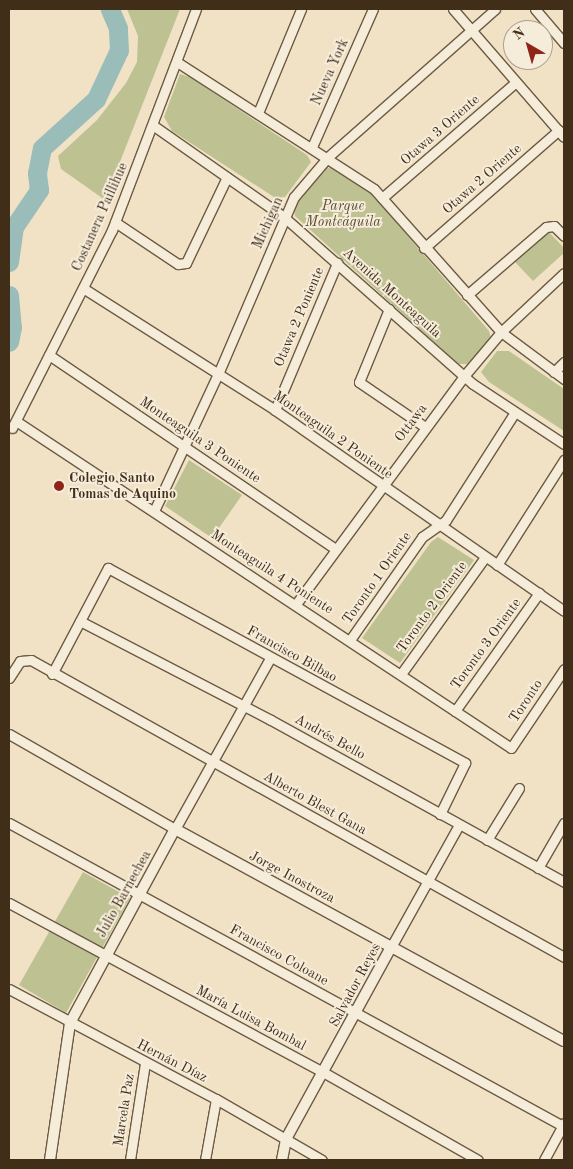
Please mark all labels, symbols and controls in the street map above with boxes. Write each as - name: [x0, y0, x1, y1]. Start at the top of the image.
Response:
- north arrow: [503, 20, 553, 70]
- text: N: [511, 25, 528, 43]
- street label: Nueva York: [308, 36, 352, 108]
- street label: Otawa 3 Oriente: [397, 91, 483, 169]
- street label: Otawa 2 Oriente: [439, 140, 525, 218]
- street label: Costanera Paillihue: [68, 160, 132, 274]
- street label: Michigan: [249, 194, 287, 252]
- park label: Parque Monteáguila: [305, 198, 381, 230]
- street label: Avenida Monteaguila: [339, 244, 445, 342]
- street label: Otawa 2 Poniente: [270, 264, 328, 370]
- street label: Monteaguila 2 Poniente: [270, 387, 396, 483]
- street label: Monteaguila 3 Poniente: [136, 393, 264, 487]
- street label: Ottawa: [391, 401, 431, 445]
- place label: Colegio Santo Tomas de Aquino: [69, 470, 176, 502]
- marker: Colegio Santo Tomas de Aquino: [53, 480, 65, 492]
- street label: Monteaguila 4 Poniente: [208, 526, 336, 618]
- street label: Toronto 1 Oriente: [339, 529, 415, 627]
- street label: Toronto 2 Oriente: [393, 558, 471, 656]
- street label: Toronto 3 Oriente: [447, 595, 525, 693]
- street label: Francisco Bilbao: [244, 622, 340, 686]
- street label: Toronto: [506, 676, 546, 726]
- street label: Andrés Bello: [292, 711, 368, 763]
- street label: Alberto Blest Gana: [260, 768, 370, 838]
- street label: Jorge Inostroza: [246, 847, 338, 907]
- street label: Julio Barnechea: [93, 848, 155, 940]
- street label: Francisco Coloane: [227, 921, 331, 989]
- street label: Salvador Reyes: [326, 940, 384, 1030]
- street label: María Luisa Bombal: [193, 982, 309, 1054]
- street label: Hernán Díaz: [134, 1036, 210, 1086]
- street label: Marcela Paz: [110, 1072, 138, 1148]

